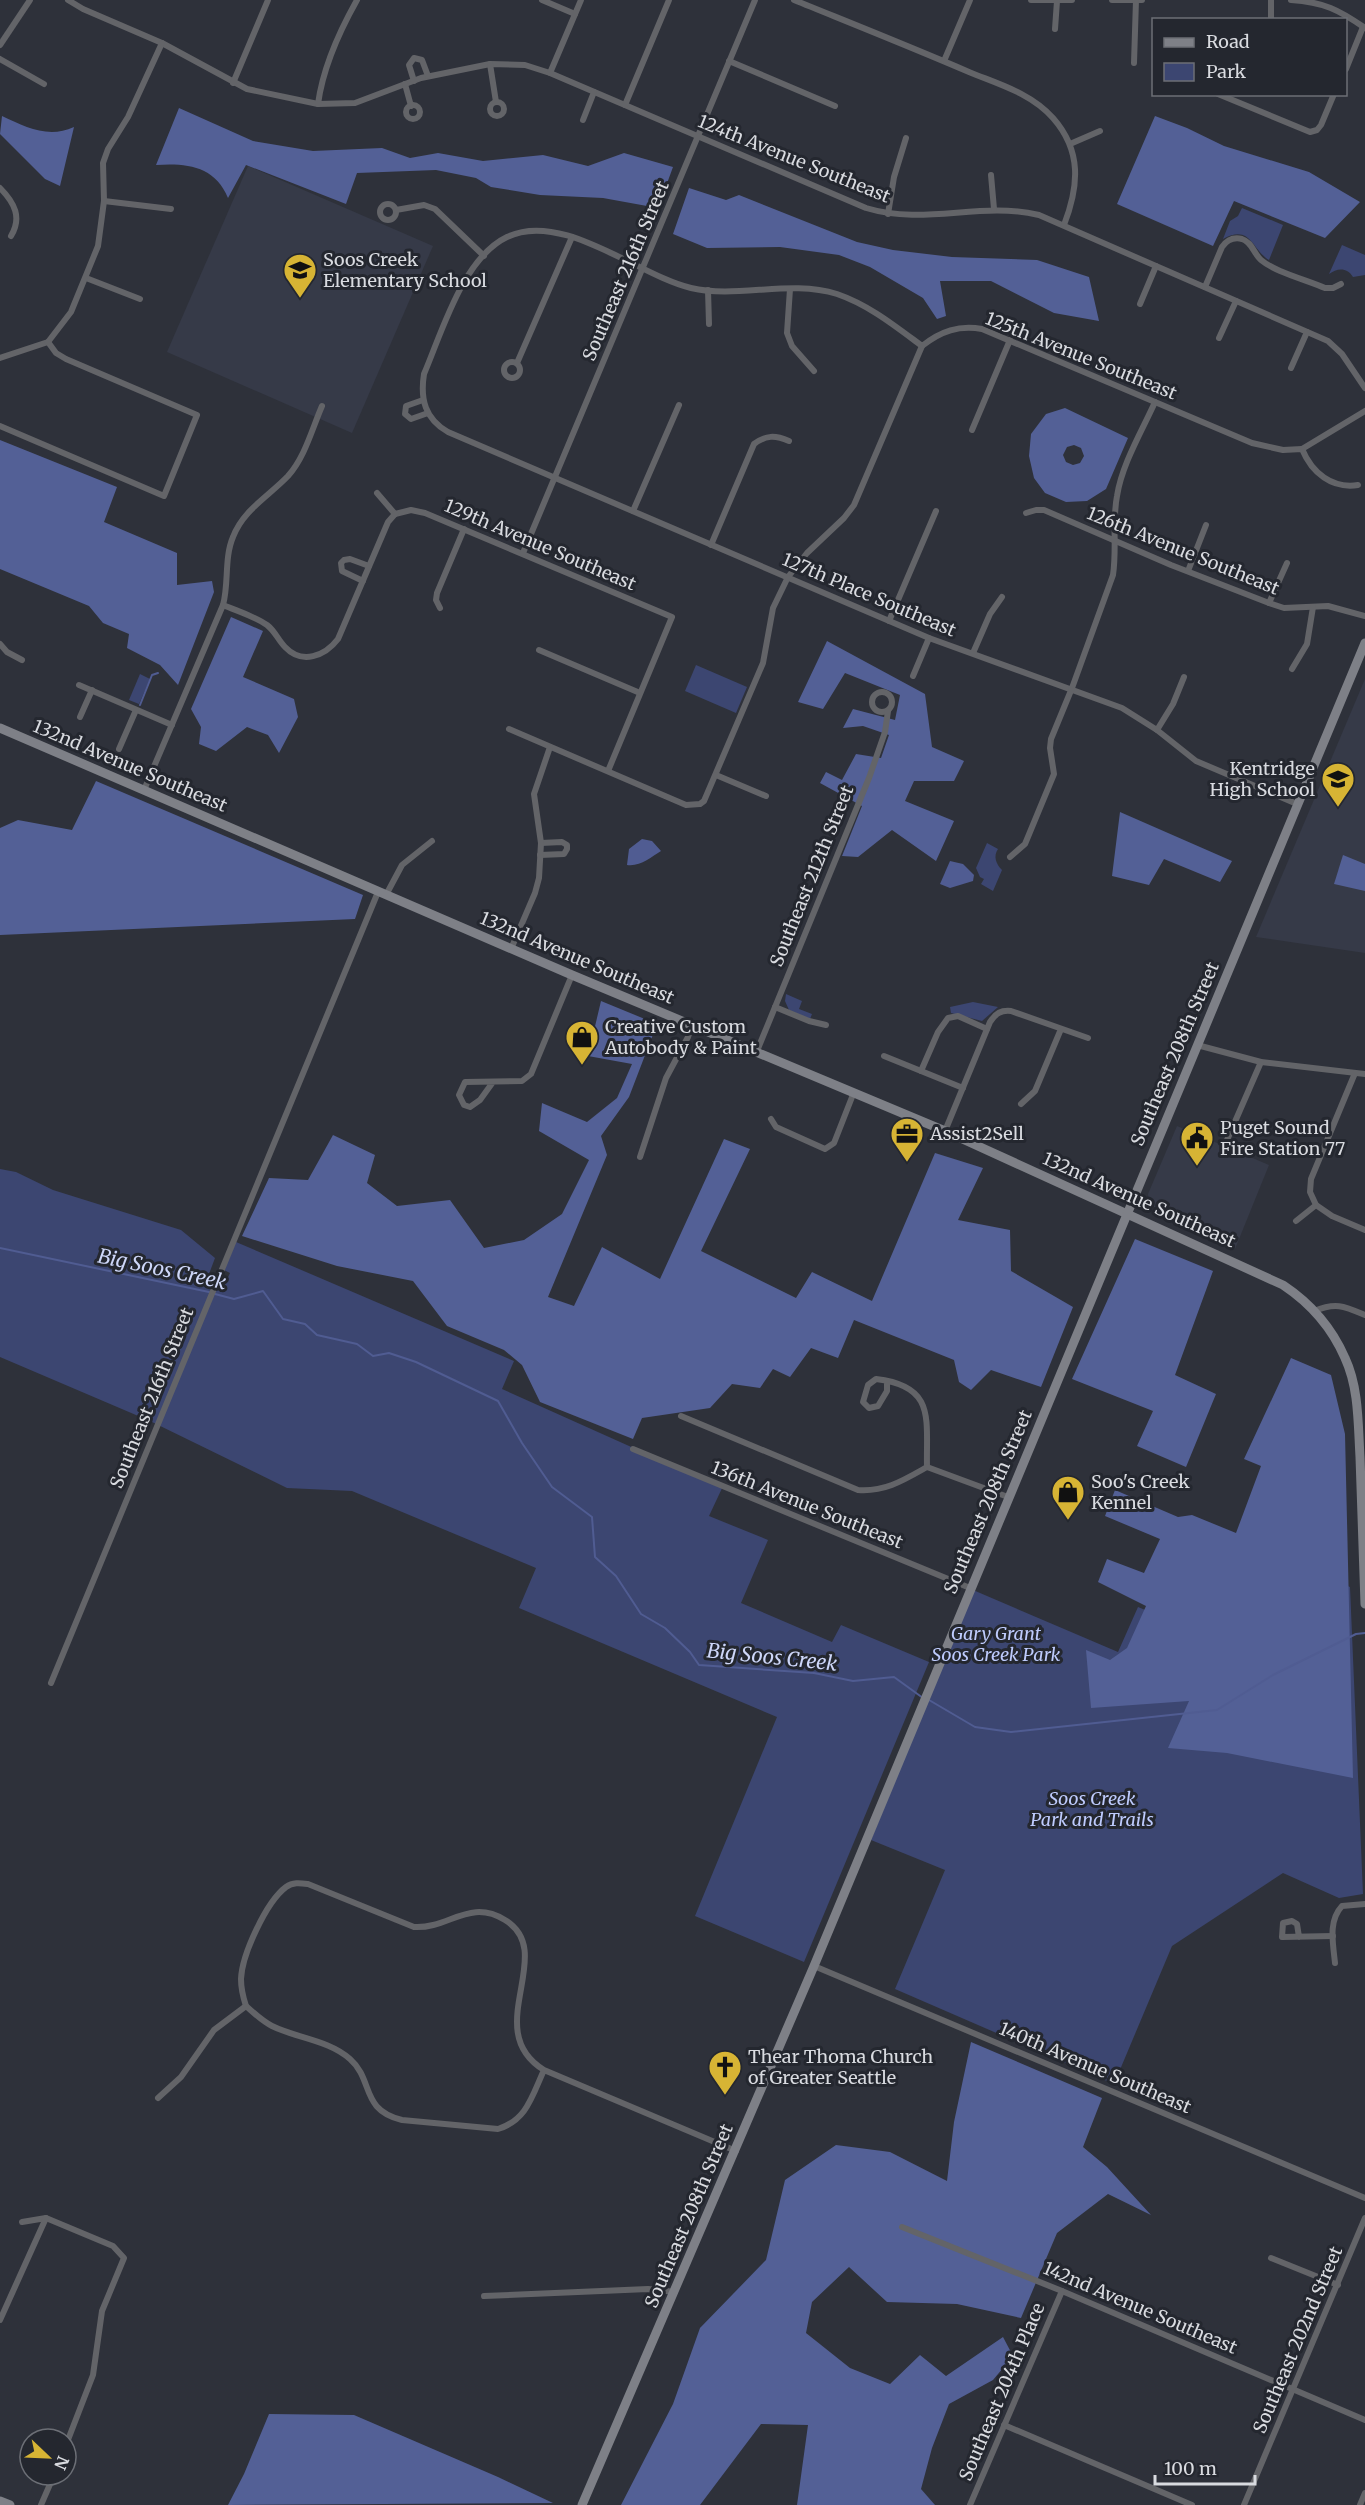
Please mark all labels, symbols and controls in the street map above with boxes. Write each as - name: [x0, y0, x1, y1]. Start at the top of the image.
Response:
- legend: [1152, 18, 1347, 96]
- text: Road: [1206, 30, 1250, 53]
- text: Park: [1206, 60, 1247, 83]
- street label: 124th Avenue Southeast: [695, 109, 894, 208]
- street label: Southeast 216th Street: [577, 177, 674, 364]
- place label: Soos Creek Elementary School: [323, 248, 487, 292]
- school or university icon: Soos Creek Elementary School: [282, 252, 318, 299]
- street label: 125th Avenue Southeast: [982, 307, 1180, 405]
- street label: 129th Avenue Southeast: [441, 494, 639, 595]
- street label: 126th Avenue Southeast: [1084, 501, 1283, 600]
- street label: 127th Place Southeast: [779, 548, 960, 642]
- street label: 132nd Avenue Southeast: [30, 714, 231, 817]
- place label: Kentridge High School: [1210, 757, 1315, 801]
- school or university icon: Kentridge High School: [1320, 761, 1356, 808]
- street label: Southeast 212th Street: [765, 782, 858, 970]
- street label: 132nd Avenue Southeast: [477, 906, 678, 1009]
- street label: Southeast 208th Street: [1125, 958, 1224, 1149]
- place label: Creative Custom Autobody & Paint: [604, 1015, 757, 1059]
- shop icon: Creative Custom Autobody & Paint: [564, 1019, 600, 1066]
- office icon: Assist2Sell: [889, 1116, 925, 1163]
- place label: Puget Sound Fire Station 77: [1220, 1116, 1345, 1160]
- public building icon: Puget Sound Fire Station 77: [1179, 1120, 1215, 1167]
- place label: Assist2Sell: [929, 1122, 1024, 1145]
- street label: 132nd Avenue Southeast: [1039, 1147, 1239, 1252]
- water label: Big Soos Creek: [96, 1243, 229, 1294]
- street label: Southeast 216th Street: [105, 1304, 198, 1492]
- street label: Southeast 208th Street: [938, 1406, 1037, 1597]
- street label: 136th Avenue Southeast: [708, 1455, 907, 1554]
- place label: Soo's Creek Kennel: [1091, 1470, 1190, 1514]
- shop icon: Soo's Creek Kennel: [1050, 1474, 1086, 1521]
- park label: Gary Grant Soos Creek Park: [932, 1622, 1061, 1666]
- water label: Big Soos Creek: [706, 1637, 838, 1676]
- park label: Soos Creek Park and Trails: [1030, 1787, 1154, 1831]
- street label: 140th Avenue Southeast: [996, 2017, 1195, 2118]
- place label: Thear Thoma Church of Greater Seattle: [748, 2045, 933, 2089]
- church icon: Thear Thoma Church of Greater Seattle: [707, 2049, 743, 2096]
- street label: Southeast 208th Street: [639, 2120, 738, 2311]
- street label: Southeast 202nd Street: [1248, 2243, 1347, 2437]
- street label: 142nd Avenue Southeast: [1040, 2256, 1241, 2359]
- street label: Southeast 204th Place: [954, 2299, 1049, 2484]
- north arrow: [18, 2427, 78, 2487]
- scale bar: [1155, 2448, 1256, 2486]
- text: N: [50, 2453, 73, 2473]
- text: 100 m: [1164, 2457, 1217, 2480]

